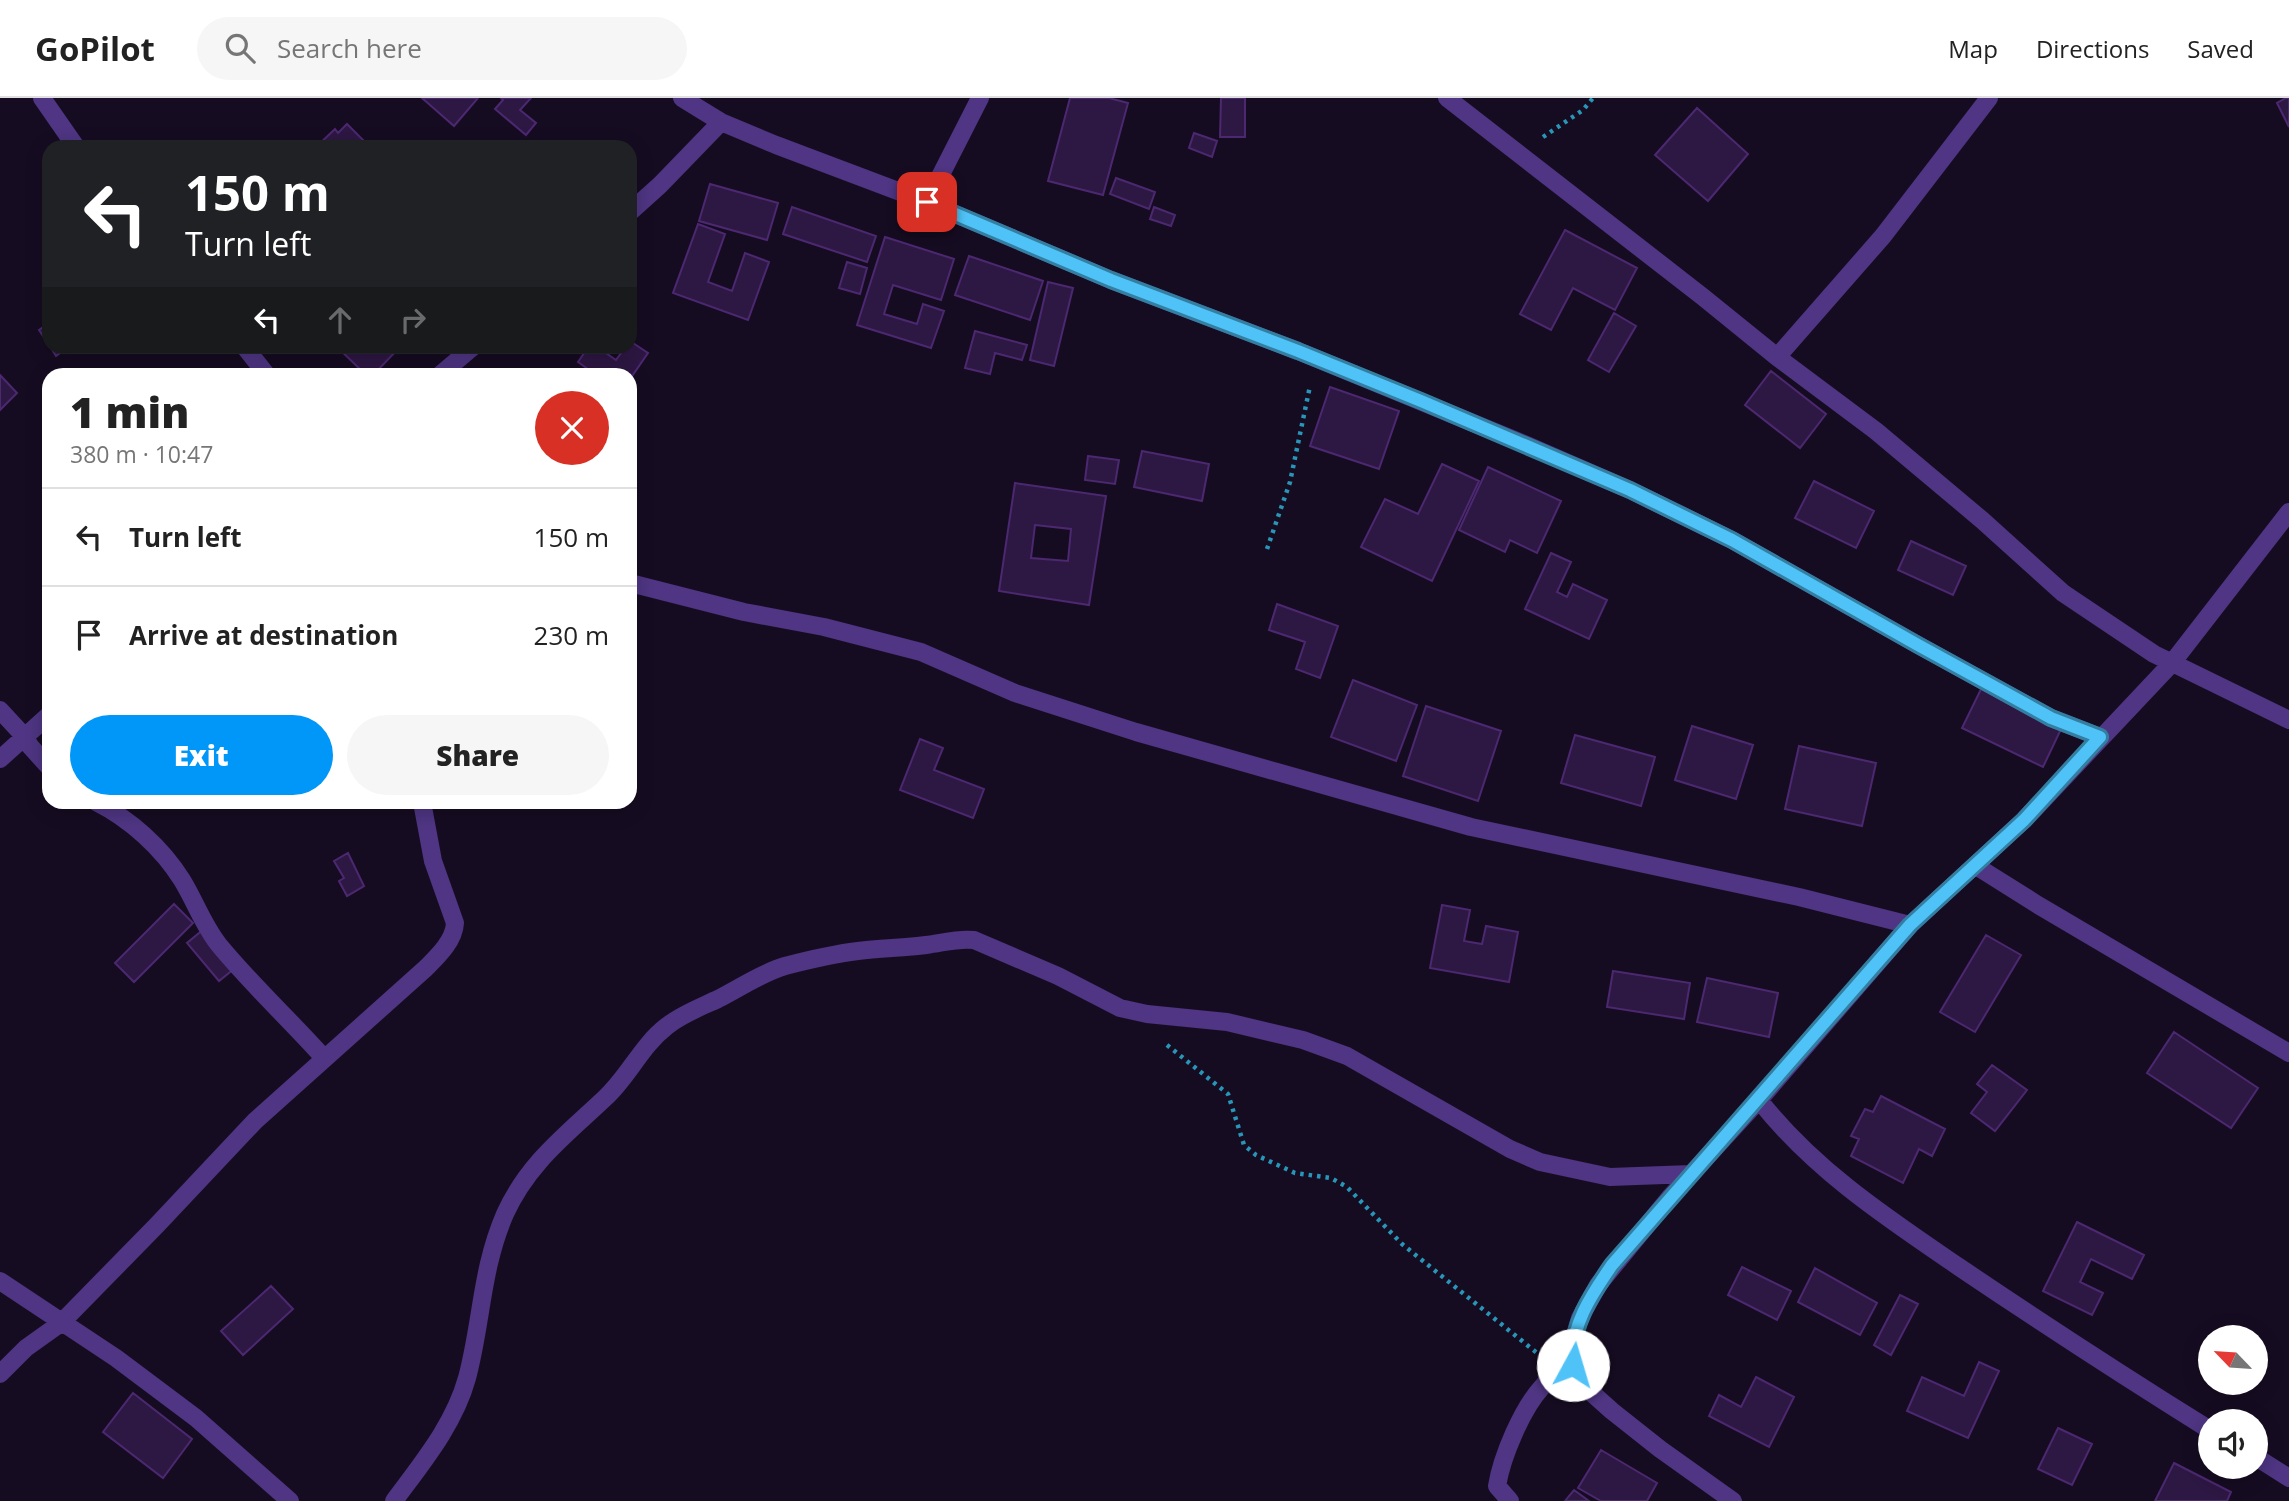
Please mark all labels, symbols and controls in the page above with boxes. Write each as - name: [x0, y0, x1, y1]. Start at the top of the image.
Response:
- search box: [197, 17, 687, 80]
- text: GoPilot: [35, 26, 155, 71]
- icon: search: [221, 29, 259, 67]
- text: Search here: [277, 30, 422, 66]
- text: Map: [1948, 32, 1998, 65]
- text: Directions: [2036, 32, 2149, 65]
- text: Saved: [2187, 32, 2254, 65]
- text: 150 m: [185, 159, 330, 225]
- icon: left: [70, 168, 161, 259]
- pin: [897, 172, 957, 232]
- icon: arrive: [908, 183, 946, 221]
- text: Turn left: [185, 222, 311, 265]
- icon: left: [248, 301, 286, 339]
- icon: ahead: [321, 301, 359, 339]
- icon: right: [394, 301, 432, 339]
- text: 1 min: [70, 383, 189, 440]
- button: close: [535, 391, 609, 465]
- text: 380 m · 10:47: [70, 438, 213, 470]
- icon: left: [70, 518, 108, 556]
- text: Turn left: [129, 519, 241, 555]
- text: 150 m: [534, 519, 609, 555]
- icon: arrive: [70, 616, 108, 654]
- text: Arrive at destination: [129, 617, 398, 653]
- text: 230 m: [534, 617, 609, 653]
- button: Exit: [70, 715, 333, 795]
- button: Share: [347, 715, 609, 795]
- north arrow: [2198, 1325, 2268, 1395]
- map controls: [2198, 1325, 2268, 1479]
- position arrow: [1536, 1328, 1610, 1402]
- button: sound: [2198, 1409, 2268, 1479]

